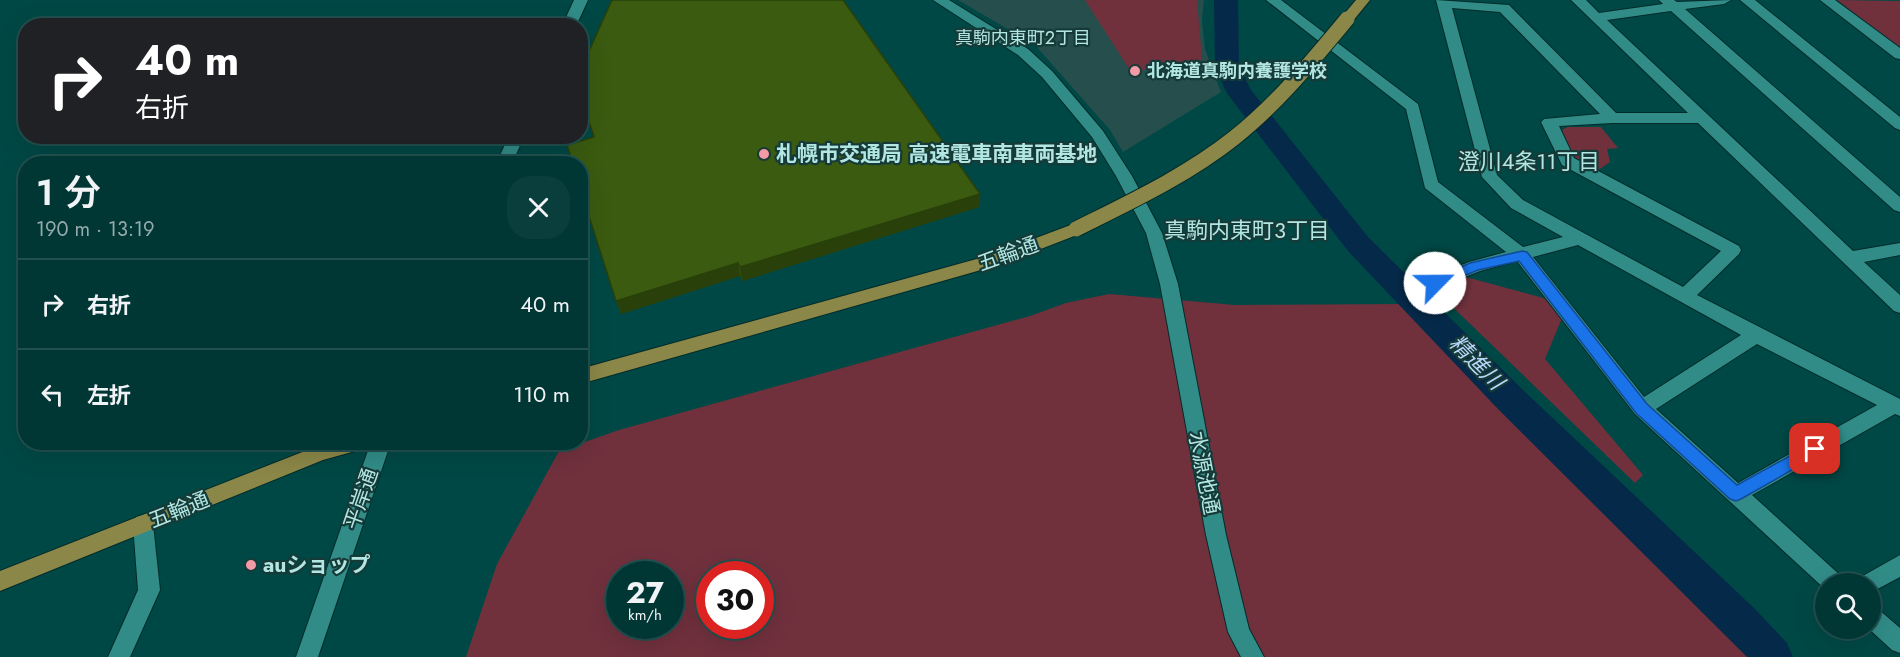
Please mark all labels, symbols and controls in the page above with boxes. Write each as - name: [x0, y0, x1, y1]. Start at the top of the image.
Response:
- district label: 真駒内東町2丁目: [955, 25, 1091, 51]
- text: 40 m: [135, 30, 239, 91]
- icon: right: [36, 42, 114, 120]
- place label: 北海道真駒内養護学校: [1147, 58, 1327, 84]
- marker: 北海道真駒内養護学校: [1128, 64, 1142, 78]
- text: 右折: [135, 88, 189, 127]
- place label: 札幌市交通局 高速電車南車両基地: [776, 139, 1097, 169]
- district label: 澄川4条11丁目: [1458, 145, 1600, 177]
- marker: 札幌市交通局 高速電車南車両基地: [757, 147, 771, 161]
- text: 1 分: [36, 166, 100, 218]
- button: close: [507, 176, 570, 239]
- district label: 真駒内東町3丁目: [1164, 214, 1330, 246]
- text: 190 m · 13:19: [36, 215, 155, 244]
- street label: 五輪通: [973, 229, 1043, 279]
- position arrow: [1403, 251, 1467, 315]
- icon: right: [36, 288, 69, 321]
- text: 40 m: [520, 288, 570, 320]
- text: 右折: [87, 289, 131, 321]
- water label: 精進川: [1442, 327, 1513, 398]
- icon: left: [36, 378, 69, 411]
- text: 110 m: [513, 378, 570, 410]
- text: 左折: [87, 379, 131, 411]
- pin: [1789, 423, 1840, 474]
- street label: 水源池通: [1181, 429, 1227, 517]
- icon: arrive: [1798, 432, 1831, 465]
- street label: 平岸通: [337, 464, 385, 534]
- street label: 五輪通: [144, 484, 214, 536]
- place label: auショップ: [263, 550, 370, 580]
- marker: auショップ: [244, 558, 258, 572]
- speed limit sign: 30: [696, 561, 774, 639]
- text: 27: [626, 571, 664, 614]
- map controls: [1815, 573, 1881, 639]
- button: search: [1815, 573, 1881, 639]
- text: km/h: [628, 604, 662, 626]

